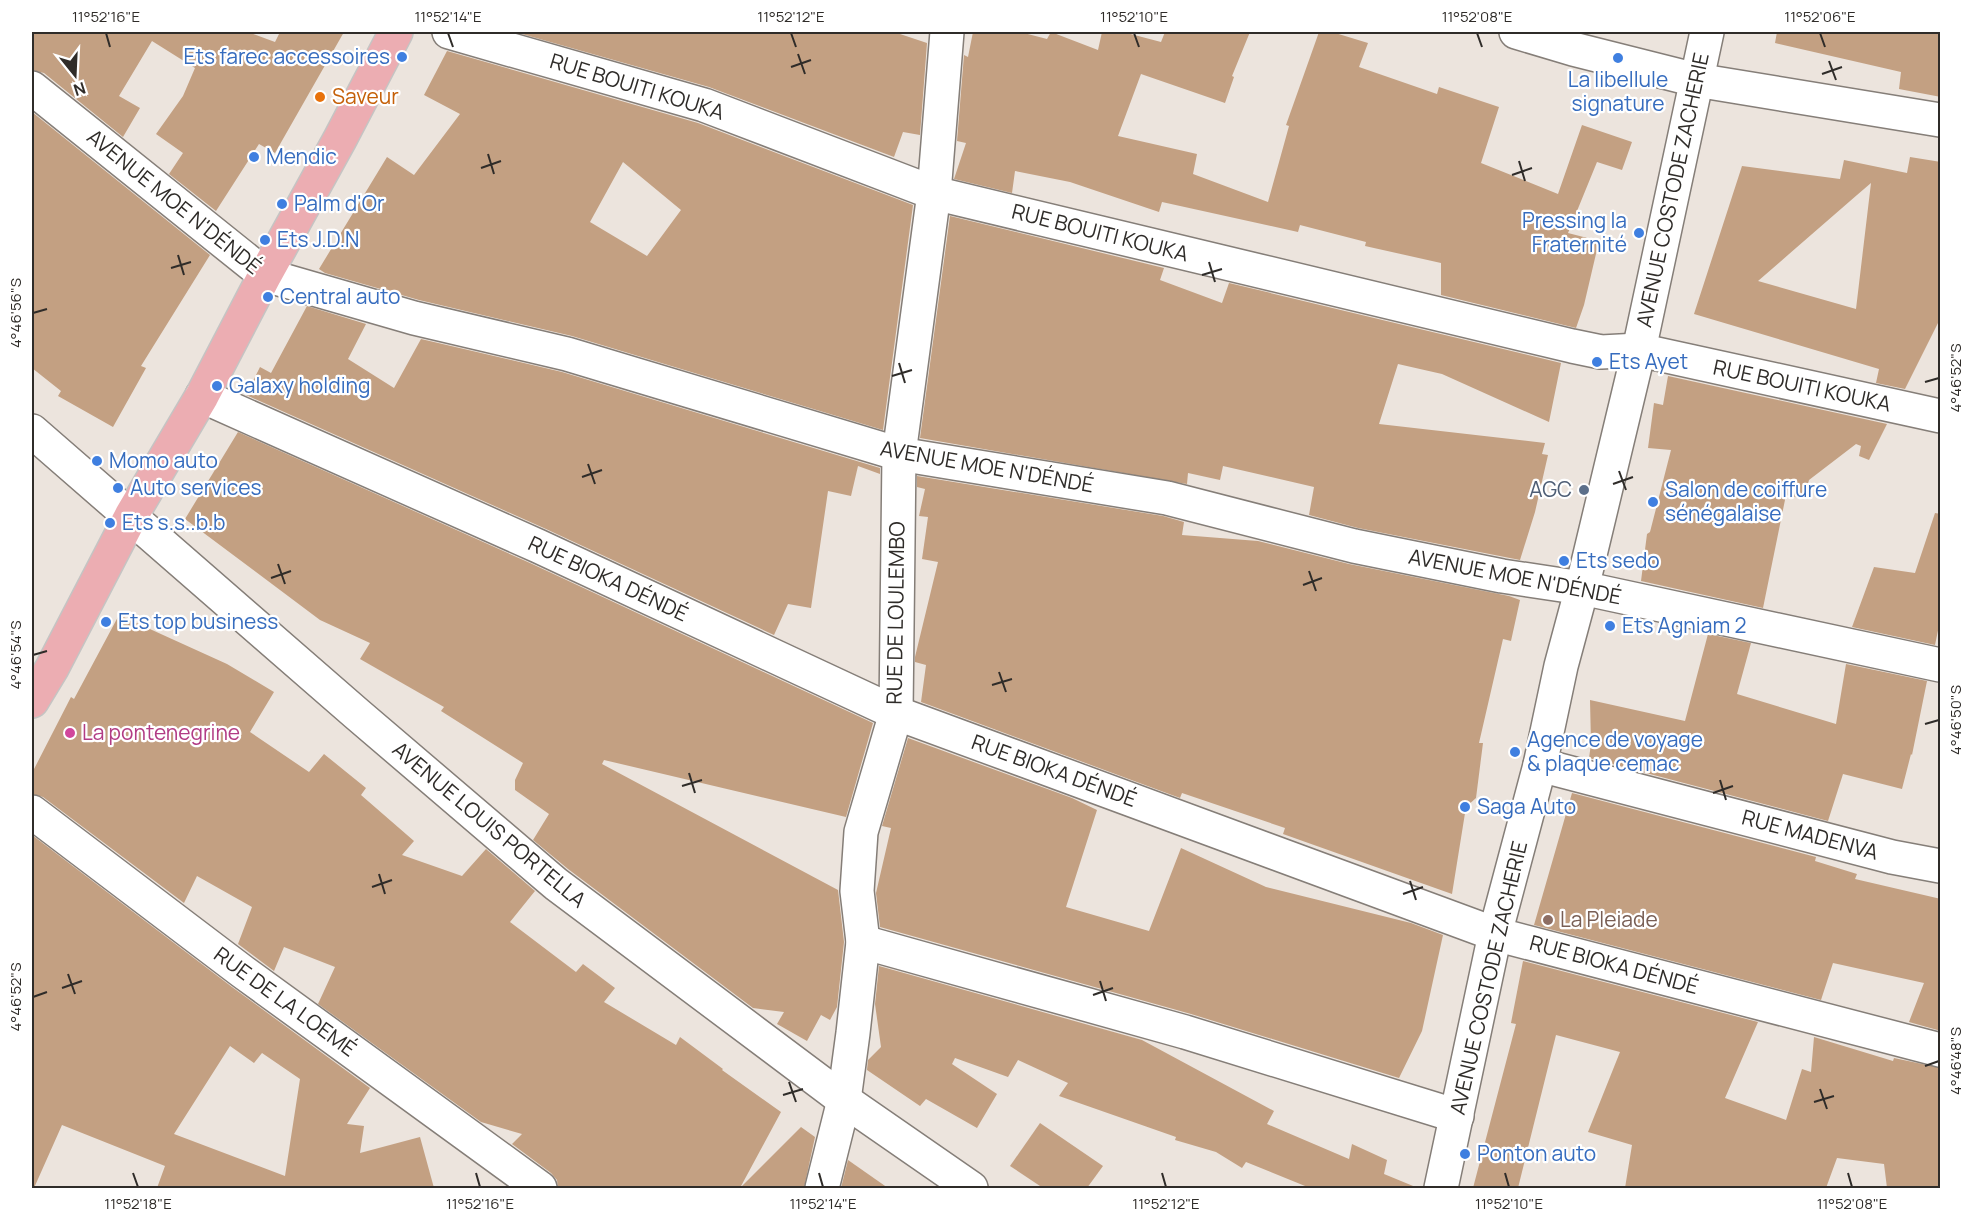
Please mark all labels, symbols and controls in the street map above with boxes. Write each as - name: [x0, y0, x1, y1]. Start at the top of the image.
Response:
- text: 11°52'16"E: [72, 6, 140, 27]
- text: 11°52'14"E: [414, 6, 482, 27]
- text: 11°52'12"E: [757, 6, 825, 27]
- text: 11°52'10"E: [1100, 6, 1168, 27]
- text: 11°52'08"E: [1442, 6, 1512, 27]
- text: 11°52'06"E: [1784, 6, 1856, 27]
- place label: Ets farec accessoires: [184, 42, 390, 70]
- north arrow: [45, 45, 105, 105]
- street label: RUE BOUITI KOUKA: [547, 46, 728, 126]
- marker: Ets farec accessoires: [395, 50, 409, 64]
- street label: AVENUE COSTODE ZACHERIE: [1629, 50, 1715, 330]
- marker: La libellule signature: [1611, 51, 1625, 65]
- place label: La libellule signature: [1568, 65, 1668, 117]
- text: N: [71, 77, 89, 102]
- place label: Saveur: [332, 82, 399, 110]
- marker: Saveur: [313, 90, 327, 104]
- street label: AVENUE MOE N'DÉNDÉ: [82, 122, 267, 280]
- place label: Mendic: [266, 142, 337, 170]
- marker: Mendic: [247, 150, 261, 164]
- place label: Palm d'Or: [294, 189, 385, 217]
- marker: Palm d'Or: [275, 197, 289, 211]
- street label: RUE BOUITI KOUKA: [1009, 197, 1191, 268]
- place label: Pressing la Fraternité: [1522, 206, 1627, 258]
- place label: Ets J.D.N: [277, 225, 359, 253]
- marker: Pressing la Fraternité: [1632, 226, 1646, 240]
- marker: Ets J.D.N: [258, 233, 272, 247]
- text: 4°46'56"S: [5, 278, 26, 348]
- place label: Central auto: [280, 282, 400, 310]
- marker: Central auto: [261, 290, 275, 304]
- text: 4°46'52"S: [1945, 344, 1966, 412]
- place label: Ets Ayet: [1609, 347, 1688, 375]
- street label: RUE BOUITI KOUKA: [1711, 353, 1894, 418]
- marker: Ets Ayet: [1590, 355, 1604, 369]
- place label: Galaxy holding: [229, 371, 370, 399]
- marker: Galaxy holding: [210, 379, 224, 393]
- street label: AVENUE MOE N'DÉNDÉ: [878, 433, 1096, 499]
- place label: Momo auto: [109, 446, 218, 474]
- marker: Momo auto: [90, 454, 104, 468]
- place label: Auto services: [130, 473, 261, 501]
- place label: AGC: [1529, 475, 1572, 503]
- place label: Salon de coiffure sénégalaise: [1665, 475, 1827, 527]
- marker: Auto services: [111, 481, 125, 495]
- marker: AGC: [1577, 483, 1591, 497]
- marker: Salon de coiffure sénégalaise: [1646, 495, 1660, 509]
- place label: Ets s.s..b.b: [122, 508, 225, 536]
- marker: Ets s.s..b.b: [103, 516, 117, 530]
- street label: RUE DE LOULEMBO: [879, 521, 911, 705]
- street label: RUE BIOKA DÉNDÉ: [524, 529, 693, 627]
- street label: AVENUE MOE N'DÉNDÉ: [1406, 542, 1624, 610]
- place label: Ets sedo: [1576, 546, 1660, 574]
- marker: Ets sedo: [1557, 554, 1571, 568]
- place label: Ets top business: [118, 607, 278, 635]
- place label: Ets Agniam 2: [1622, 611, 1746, 639]
- marker: Ets top business: [99, 615, 113, 629]
- marker: Ets Agniam 2: [1603, 619, 1617, 633]
- text: 4°46'54"S: [5, 620, 26, 690]
- text: 4°46'50"S: [1945, 685, 1966, 755]
- place label: La pontenegrine: [82, 718, 240, 746]
- place label: Agence de voyage & plaque cemac: [1527, 725, 1703, 777]
- marker: La pontenegrine: [63, 726, 77, 740]
- street label: RUE BIOKA DÉNDÉ: [968, 727, 1141, 813]
- street label: AVENUE LOUIS PORTELLA: [387, 735, 592, 914]
- marker: Agence de voyage & plaque cemac: [1508, 745, 1522, 759]
- place label: Saga Auto: [1477, 792, 1576, 820]
- marker: Saga Auto: [1458, 800, 1472, 814]
- street label: RUE MADENVA: [1739, 802, 1882, 866]
- street label: AVENUE COSTODE ZACHERIE: [1443, 838, 1533, 1117]
- place label: La Pleiade: [1560, 905, 1658, 933]
- marker: La Pleiade: [1541, 913, 1555, 927]
- street label: RUE BIOKA DÉNDÉ: [1527, 928, 1702, 1000]
- street label: RUE DE LA LOEMÉ: [209, 940, 362, 1062]
- text: 4°46'52"S: [5, 963, 26, 1031]
- text: 4°46'48"S: [1945, 1027, 1966, 1095]
- place label: Ponton auto: [1477, 1139, 1596, 1167]
- marker: Ponton auto: [1458, 1147, 1472, 1161]
- text: 11°52'18"E: [104, 1193, 172, 1214]
- text: 11°52'16"E: [446, 1193, 514, 1214]
- text: 11°52'14"E: [789, 1193, 857, 1214]
- text: 11°52'12"E: [1132, 1193, 1200, 1214]
- text: 11°52'10"E: [1475, 1193, 1543, 1214]
- text: 11°52'08"E: [1817, 1193, 1887, 1214]

